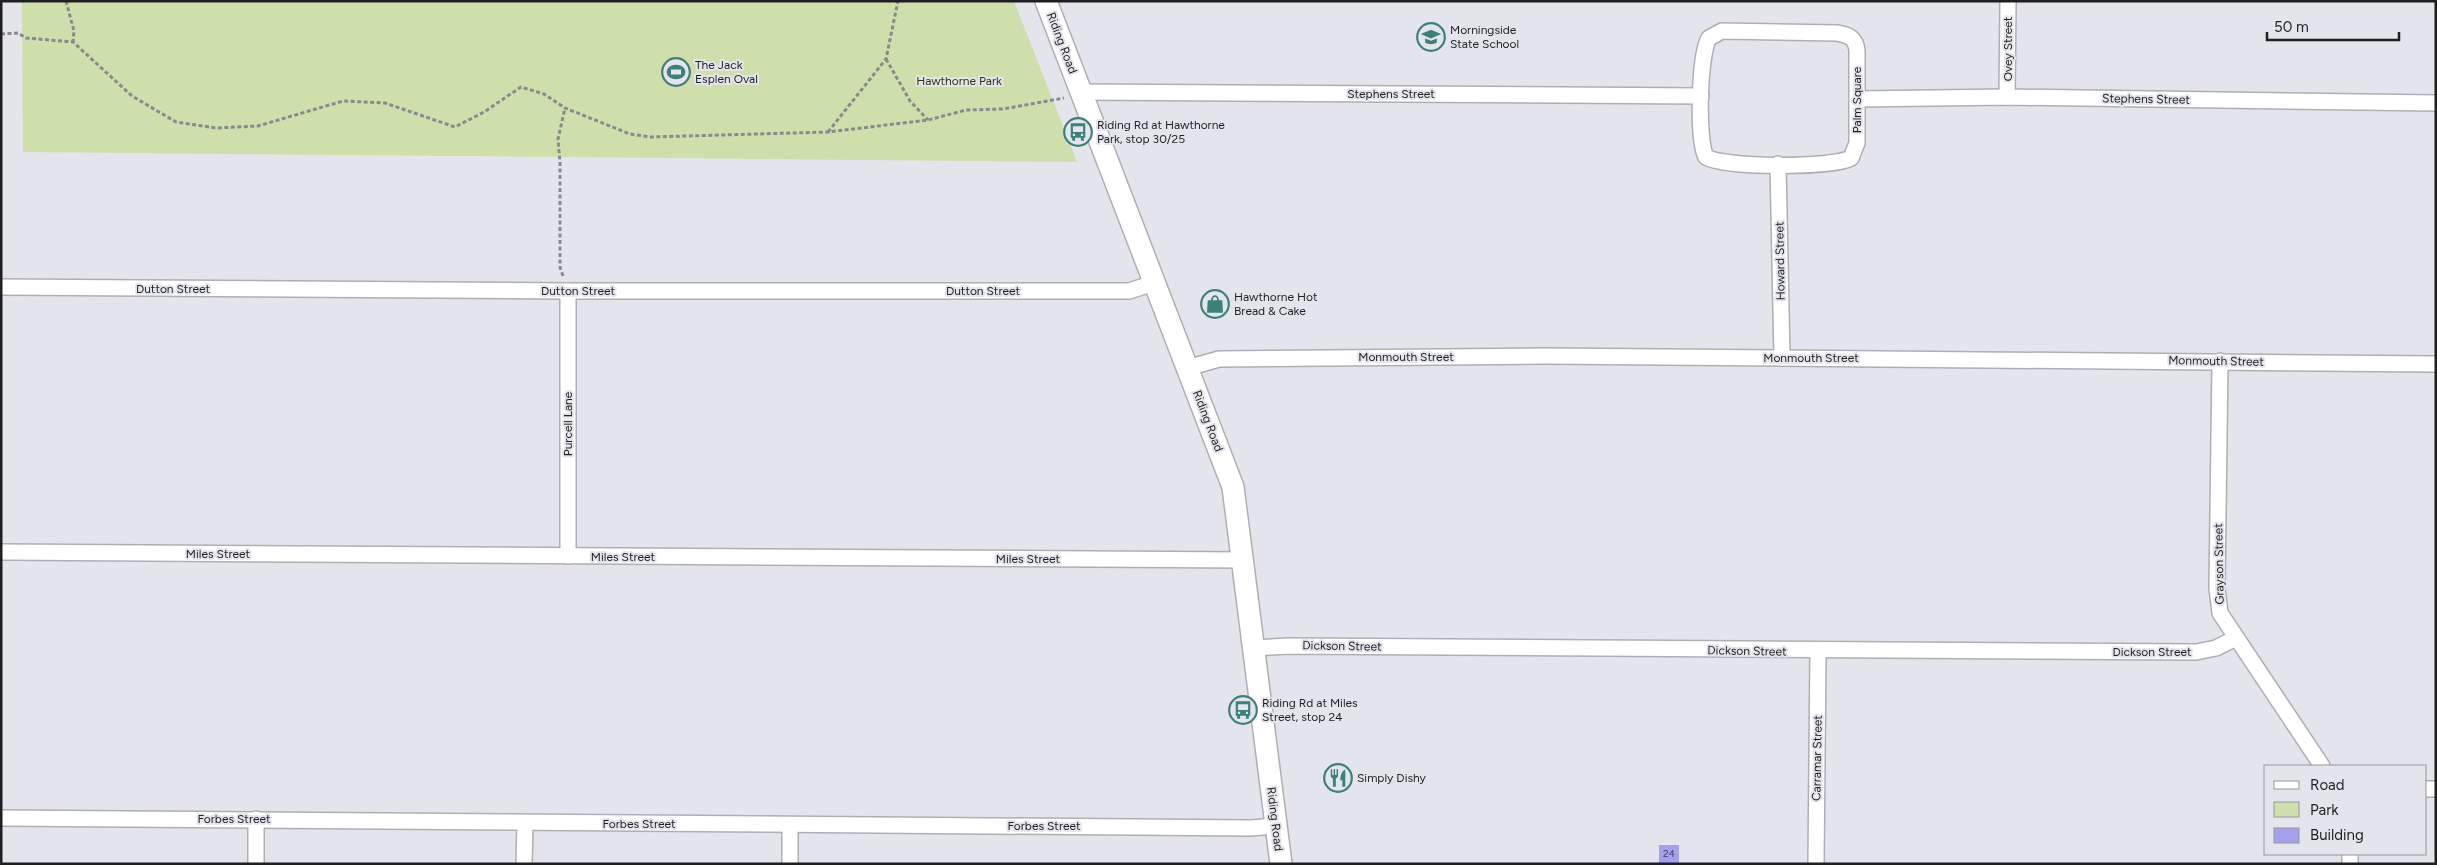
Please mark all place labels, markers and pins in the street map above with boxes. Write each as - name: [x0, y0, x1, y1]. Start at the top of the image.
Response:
- school or university icon: Morningside State School: [1416, 22, 1446, 52]
- place label: Morningside State School: [1450, 23, 1519, 51]
- sports icon: The Jack Esplen Oval: [661, 57, 691, 87]
- place label: The Jack Esplen Oval: [695, 58, 758, 86]
- bus stop icon: Riding Rd at Hawthorne Park, stop 30/25: [1063, 117, 1093, 147]
- place label: Riding Rd at Hawthorne Park, stop 30/25: [1097, 118, 1225, 146]
- shop icon: Hawthorne Hot Bread & Cake: [1200, 289, 1230, 319]
- place label: Hawthorne Hot Bread & Cake: [1234, 290, 1318, 318]
- bus stop icon: Riding Rd at Miles Street, stop 24: [1228, 695, 1258, 725]
- place label: Riding Rd at Miles Street, stop 24: [1262, 696, 1358, 724]
- restaurant icon: Simply Dishy: [1323, 763, 1353, 793]
- place label: Simply Dishy: [1357, 771, 1427, 785]

